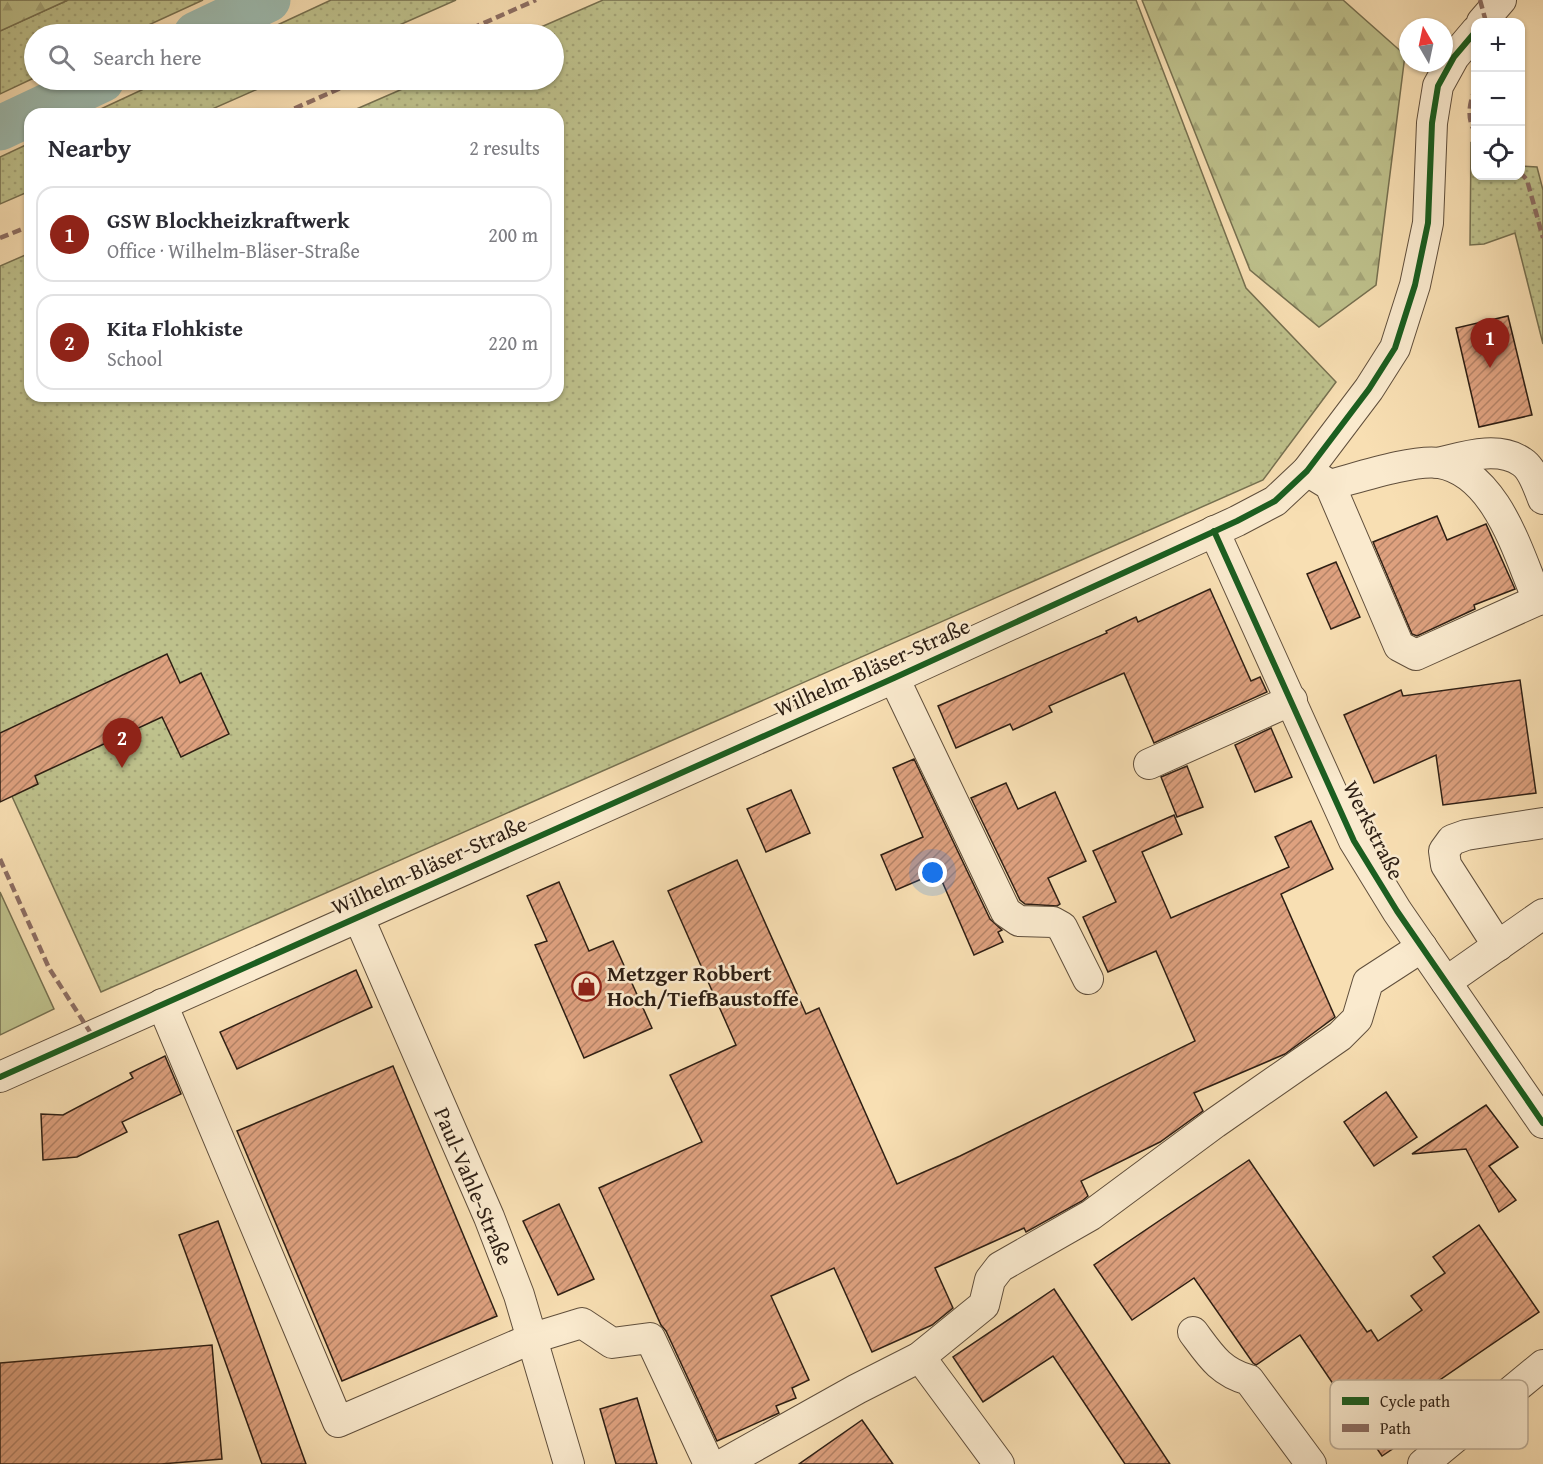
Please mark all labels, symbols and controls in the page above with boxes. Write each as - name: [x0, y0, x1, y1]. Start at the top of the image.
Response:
- north arrow: [1399, 18, 1453, 72]
- map controls: [1471, 18, 1525, 180]
- button: +: [1471, 18, 1525, 72]
- search box: [24, 24, 564, 90]
- icon: search: [45, 41, 78, 74]
- text: Search here: [93, 41, 202, 73]
- button: −: [1471, 72, 1525, 126]
- button: locate: [1471, 126, 1525, 180]
- text: Nearby: [48, 128, 131, 167]
- text: 2 results: [469, 133, 540, 162]
- text: GSW Blockheizkraftwerk: [107, 204, 350, 236]
- text: 1: [64, 220, 75, 249]
- text: 200 m: [488, 220, 538, 249]
- text: Office · Wilhelm-Bläser-Straße: [107, 236, 360, 265]
- text: Kita Flohkiste: [107, 312, 243, 344]
- pin: 1: [1470, 318, 1510, 368]
- text: 2: [64, 328, 75, 357]
- text: 220 m: [488, 328, 538, 357]
- text: School: [107, 344, 163, 373]
- street label: Wilhelm-Bläser-Straße: [769, 609, 975, 725]
- pin: 2: [102, 718, 142, 768]
- street label: Werkstraße: [1335, 775, 1413, 885]
- street label: Wilhelm-Bläser-Straße: [326, 807, 532, 923]
- your location: [918, 858, 947, 887]
- place label: Metzger Robbert Hoch/TiefBaustoffe: [607, 957, 799, 1014]
- shop icon: Metzger Robbert Hoch/TiefBaustoffe: [570, 970, 602, 1002]
- street label: Paul-Vahle-Straße: [426, 1102, 522, 1270]
- legend: [1330, 1380, 1528, 1449]
- text: Cycle path: [1380, 1389, 1450, 1413]
- text: Path: [1380, 1416, 1411, 1440]

